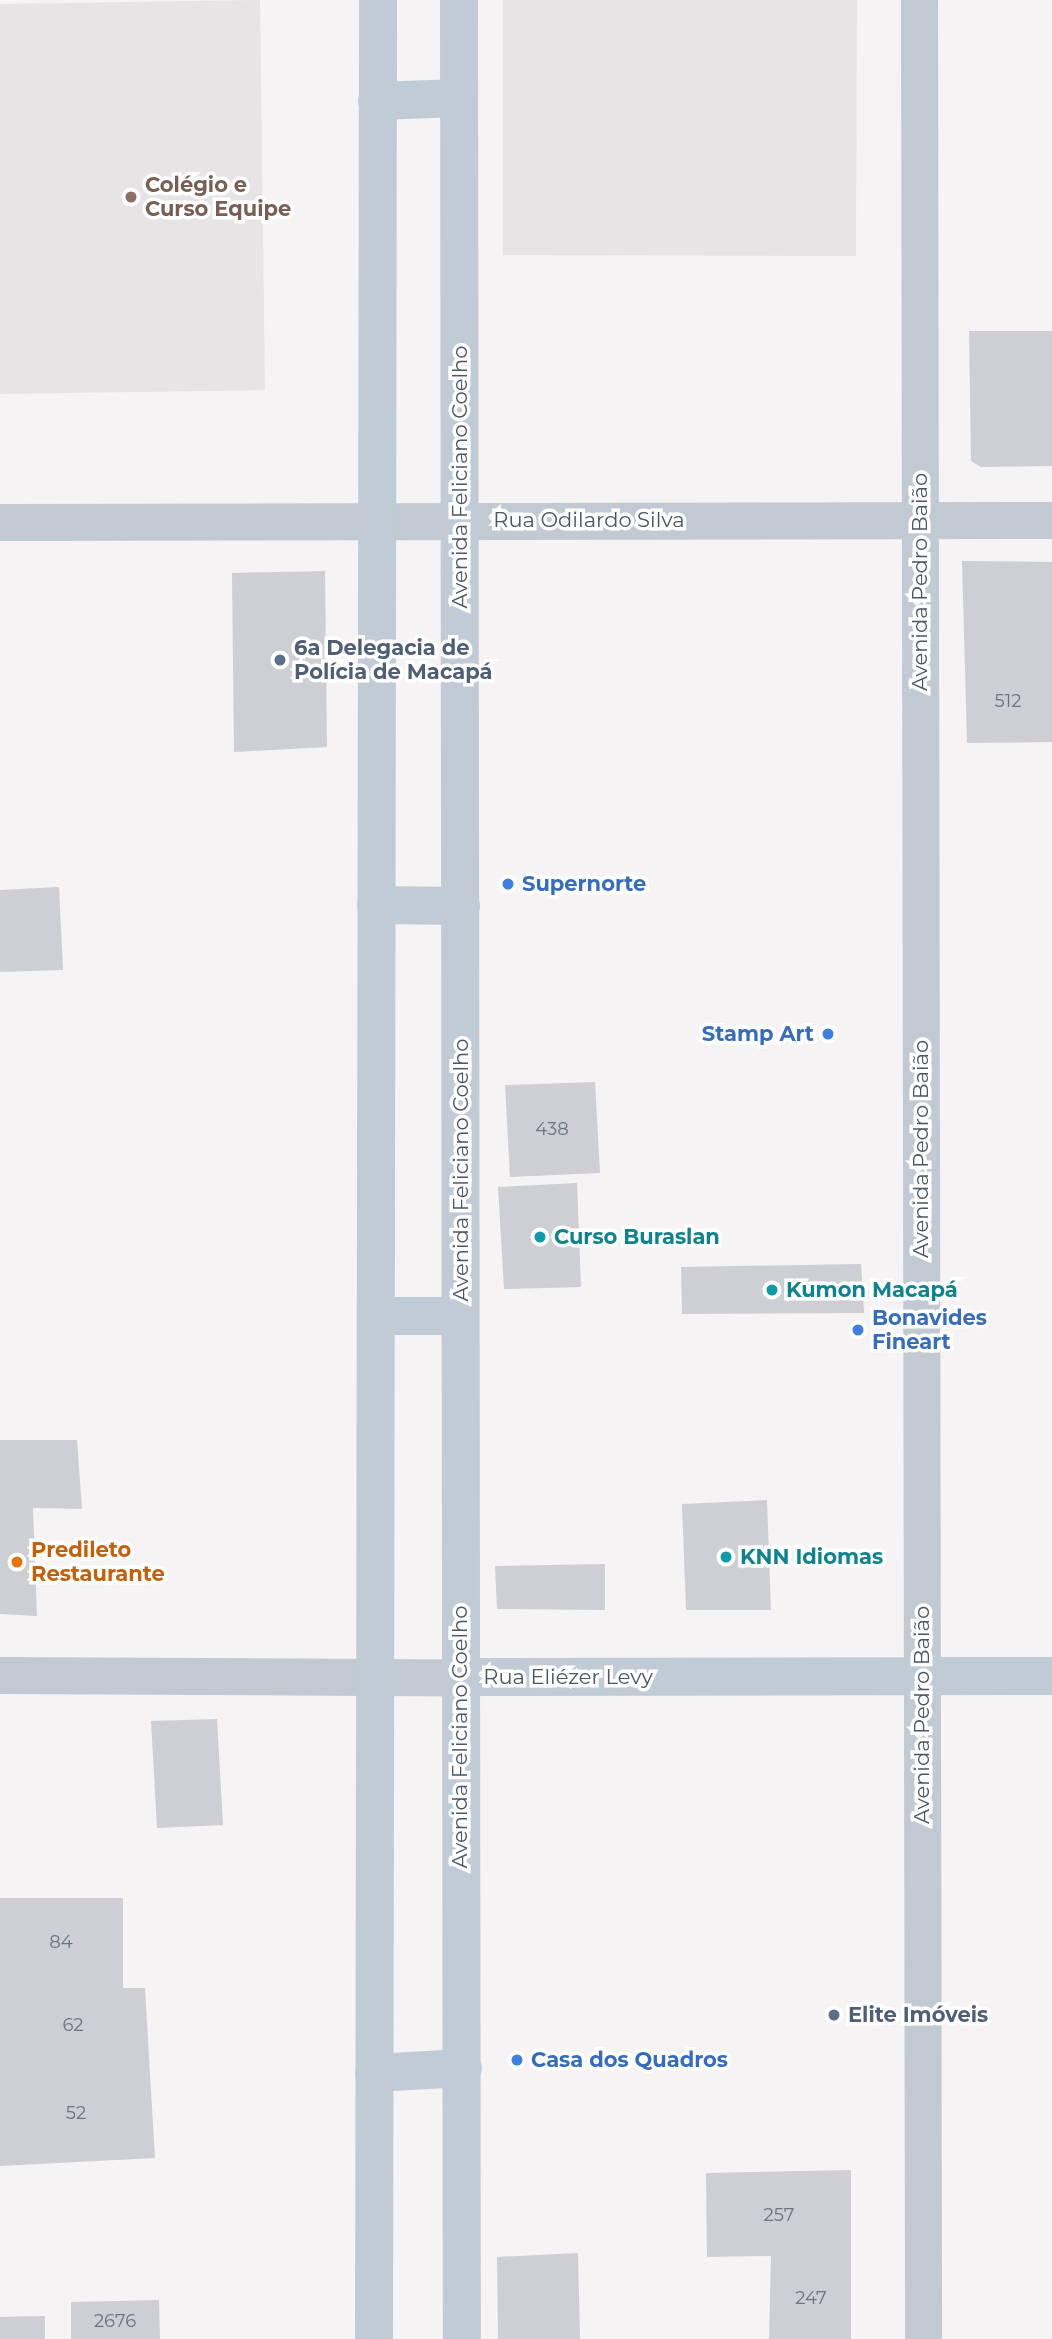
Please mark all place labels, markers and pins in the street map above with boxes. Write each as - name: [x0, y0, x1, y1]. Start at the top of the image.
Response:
- place label: Colégio e Curso Equipe: [145, 172, 291, 222]
- marker: Colégio e Curso Equipe: [123, 189, 139, 205]
- place label: 6a Delegacia de Polícia de Macapá: [294, 635, 493, 685]
- marker: 6a Delegacia de Polícia de Macapá: [272, 652, 288, 668]
- place label: Supernorte: [522, 871, 646, 897]
- marker: Supernorte: [500, 876, 516, 892]
- place label: Stamp Art: [702, 1021, 814, 1047]
- marker: Stamp Art: [820, 1026, 836, 1042]
- place label: Curso Buraslan: [554, 1224, 720, 1250]
- marker: Curso Buraslan: [532, 1229, 548, 1245]
- place label: Kumon Macapá: [786, 1277, 958, 1303]
- marker: Kumon Macapá: [764, 1282, 780, 1298]
- place label: Bonavides Fineart: [872, 1305, 987, 1355]
- marker: Bonavides Fineart: [850, 1322, 866, 1338]
- place label: Predileto Restaurante: [31, 1537, 165, 1587]
- place label: KNN Idiomas: [740, 1544, 883, 1570]
- marker: KNN Idiomas: [718, 1549, 734, 1565]
- marker: Predileto Restaurante: [9, 1554, 25, 1570]
- place label: Elite Imóveis: [848, 2002, 988, 2028]
- marker: Elite Imóveis: [826, 2007, 842, 2023]
- place label: Casa dos Quadros: [531, 2047, 728, 2073]
- marker: Casa dos Quadros: [509, 2052, 525, 2068]

